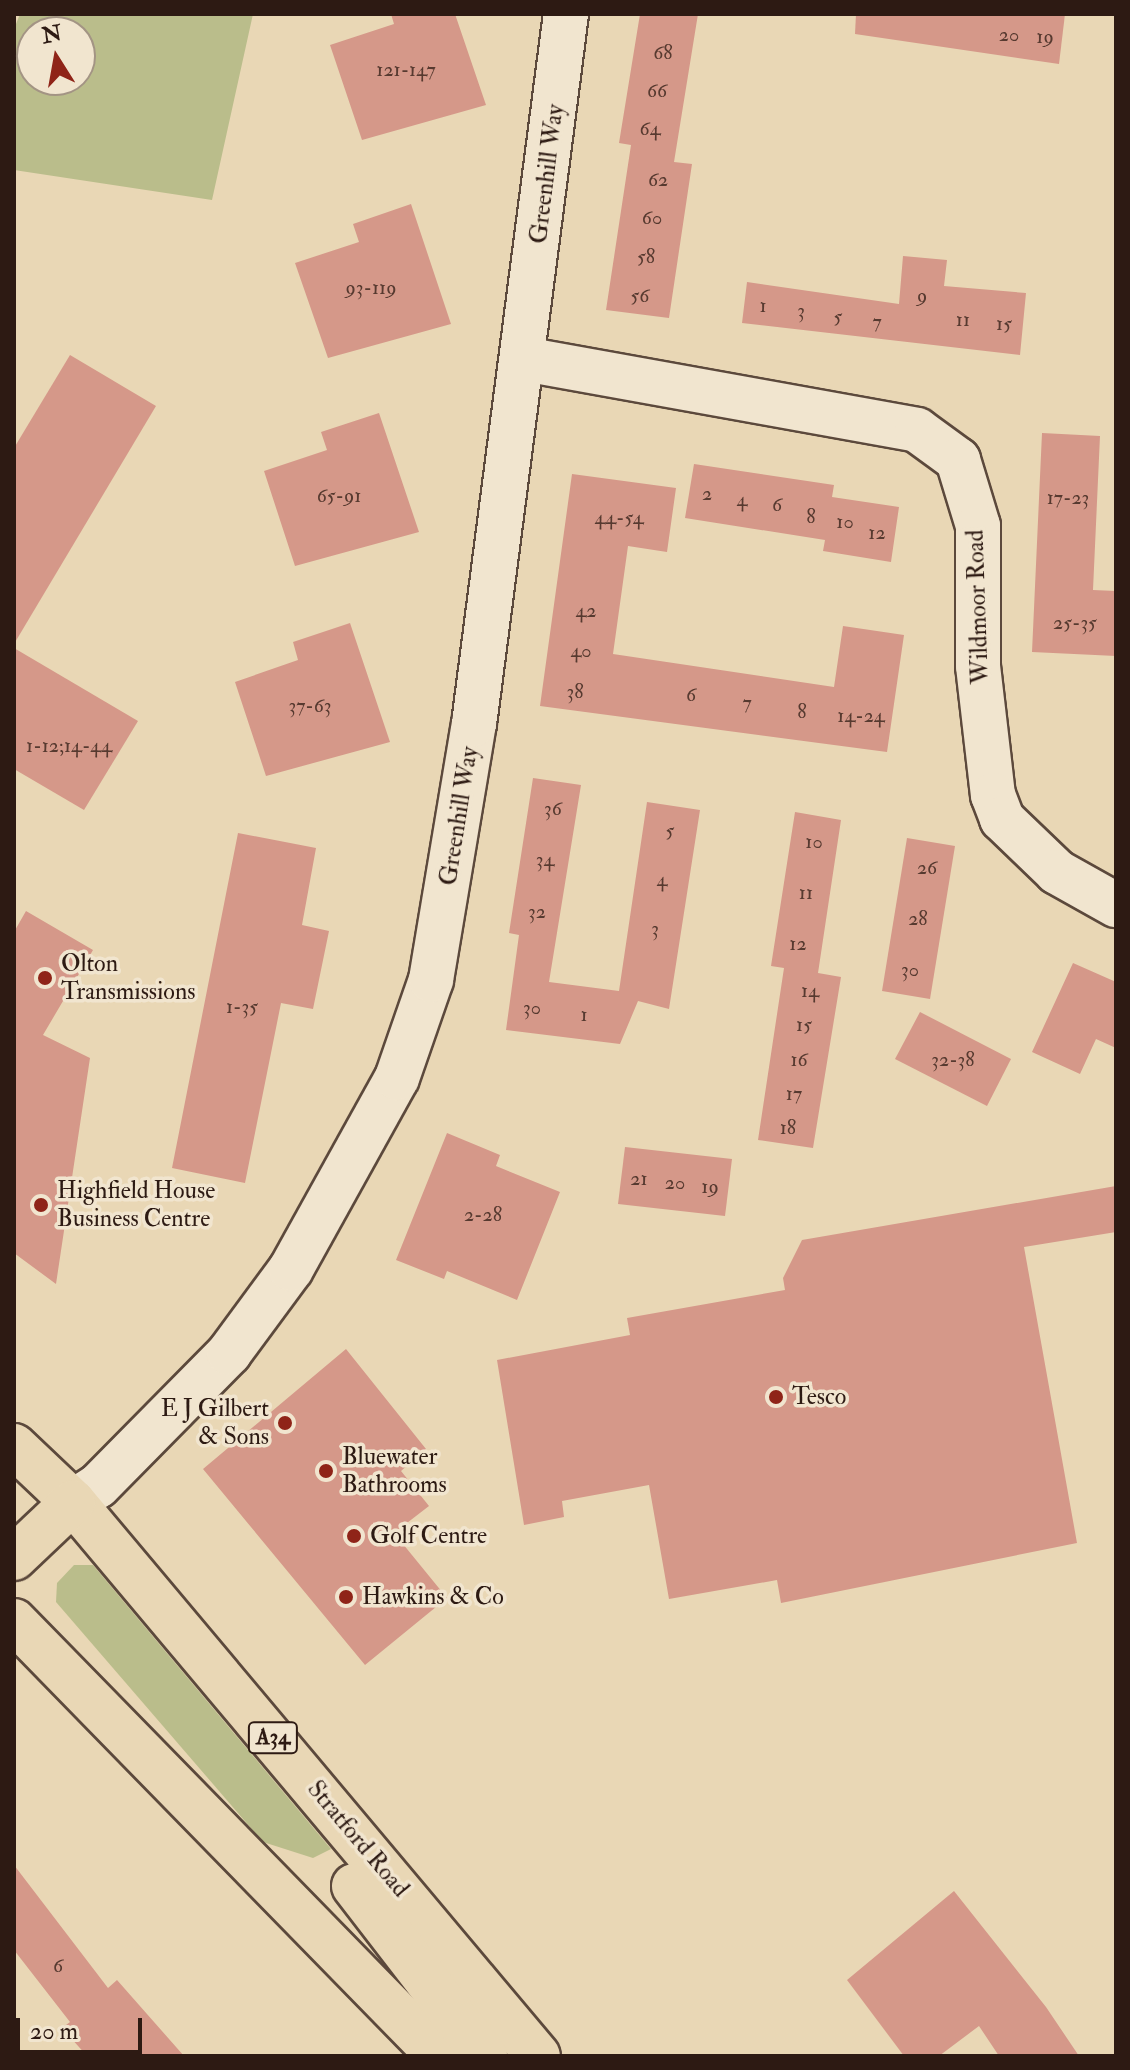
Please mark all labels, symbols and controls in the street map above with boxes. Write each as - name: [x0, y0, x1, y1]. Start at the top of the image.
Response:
- north arrow: [16, 16, 96, 96]
- text: N: [39, 19, 64, 50]
- house number: 20: [999, 22, 1019, 46]
- house number: 19: [1036, 24, 1054, 48]
- house number: 68: [653, 40, 673, 64]
- house number: 121-147: [376, 57, 436, 81]
- house number: 66: [647, 78, 667, 102]
- street label: Greenhill Way: [524, 103, 570, 245]
- house number: 64: [640, 116, 660, 140]
- house number: 62: [648, 167, 668, 191]
- house number: 60: [642, 205, 662, 229]
- house number: 58: [637, 244, 655, 268]
- house number: 93-119: [346, 275, 396, 299]
- house number: 56: [631, 283, 649, 307]
- house number: 9: [917, 283, 927, 307]
- house number: 1: [759, 293, 767, 317]
- house number: 3: [797, 298, 805, 322]
- house number: 5: [834, 304, 842, 328]
- house number: 11: [956, 307, 970, 331]
- house number: 7: [872, 309, 882, 333]
- house number: 15: [996, 311, 1012, 335]
- house number: 2: [702, 481, 712, 505]
- house number: 65-91: [317, 483, 361, 507]
- house number: 17-23: [1047, 485, 1089, 509]
- house number: 4: [737, 487, 747, 511]
- house number: 6: [772, 492, 782, 516]
- house number: 8: [806, 504, 816, 528]
- house number: 44-54: [594, 505, 644, 529]
- house number: 10: [836, 509, 854, 533]
- house number: 12: [868, 520, 886, 544]
- street label: Wildmoor Road: [961, 529, 995, 685]
- house number: 42: [576, 598, 596, 622]
- house number: 25-35: [1053, 610, 1097, 634]
- house number: 40: [570, 638, 592, 662]
- house number: 38: [566, 679, 584, 703]
- house number: 6: [686, 682, 696, 706]
- house number: 7: [742, 690, 752, 714]
- house number: 37-63: [288, 693, 332, 717]
- house number: 8: [797, 699, 807, 723]
- house number: 14-24: [837, 703, 885, 727]
- house number: 1-12;14-44: [26, 733, 112, 757]
- street label: Greenhill Way: [434, 744, 484, 888]
- house number: 36: [544, 796, 562, 820]
- house number: 5: [666, 818, 674, 842]
- house number: 10: [805, 829, 823, 853]
- house number: 34: [536, 847, 554, 871]
- house number: 26: [917, 855, 937, 879]
- house number: 4: [657, 867, 667, 891]
- house number: 11: [799, 880, 813, 904]
- house number: 32: [528, 899, 546, 923]
- house number: 28: [908, 906, 928, 930]
- house number: 3: [651, 916, 659, 940]
- house number: 12: [789, 931, 807, 955]
- place label: Olton Transmissions: [61, 950, 196, 1006]
- house number: 30: [901, 957, 919, 981]
- marker: Olton Transmissions: [36, 969, 54, 987]
- house number: 14: [801, 978, 819, 1002]
- house number: 1-35: [226, 994, 258, 1018]
- house number: 30: [523, 995, 541, 1019]
- house number: 1: [580, 1002, 588, 1026]
- house number: 15: [796, 1012, 812, 1036]
- house number: 16: [790, 1047, 808, 1071]
- house number: 32-38: [931, 1047, 975, 1071]
- house number: 17: [786, 1081, 802, 1105]
- house number: 18: [780, 1115, 796, 1139]
- house number: 21: [630, 1166, 648, 1190]
- house number: 20: [665, 1170, 685, 1194]
- house number: 19: [701, 1174, 719, 1198]
- place label: Highfield House Business Centre: [57, 1177, 215, 1233]
- marker: Highfield House Business Centre: [32, 1196, 50, 1214]
- house number: 2-28: [464, 1202, 502, 1226]
- place label: Tesco: [792, 1383, 846, 1411]
- marker: Tesco: [767, 1388, 785, 1406]
- place label: E J Gilbert & Sons: [161, 1395, 269, 1451]
- marker: E J Gilbert & Sons: [276, 1414, 294, 1432]
- place label: Bluewater Bathrooms: [342, 1443, 447, 1499]
- marker: Bluewater Bathrooms: [317, 1462, 335, 1480]
- place label: Golf Centre: [370, 1522, 487, 1550]
- marker: Golf Centre: [345, 1527, 363, 1545]
- place label: Hawkins & Co: [362, 1583, 504, 1611]
- marker: Hawkins & Co: [337, 1588, 355, 1606]
- road number: A34: [247, 1720, 299, 1756]
- street label: Stratford Road: [301, 1775, 415, 1903]
- house number: 6: [53, 1953, 63, 1977]
- scale bar: [20, 2002, 146, 2052]
- text: 20 m: [30, 2016, 78, 2047]

